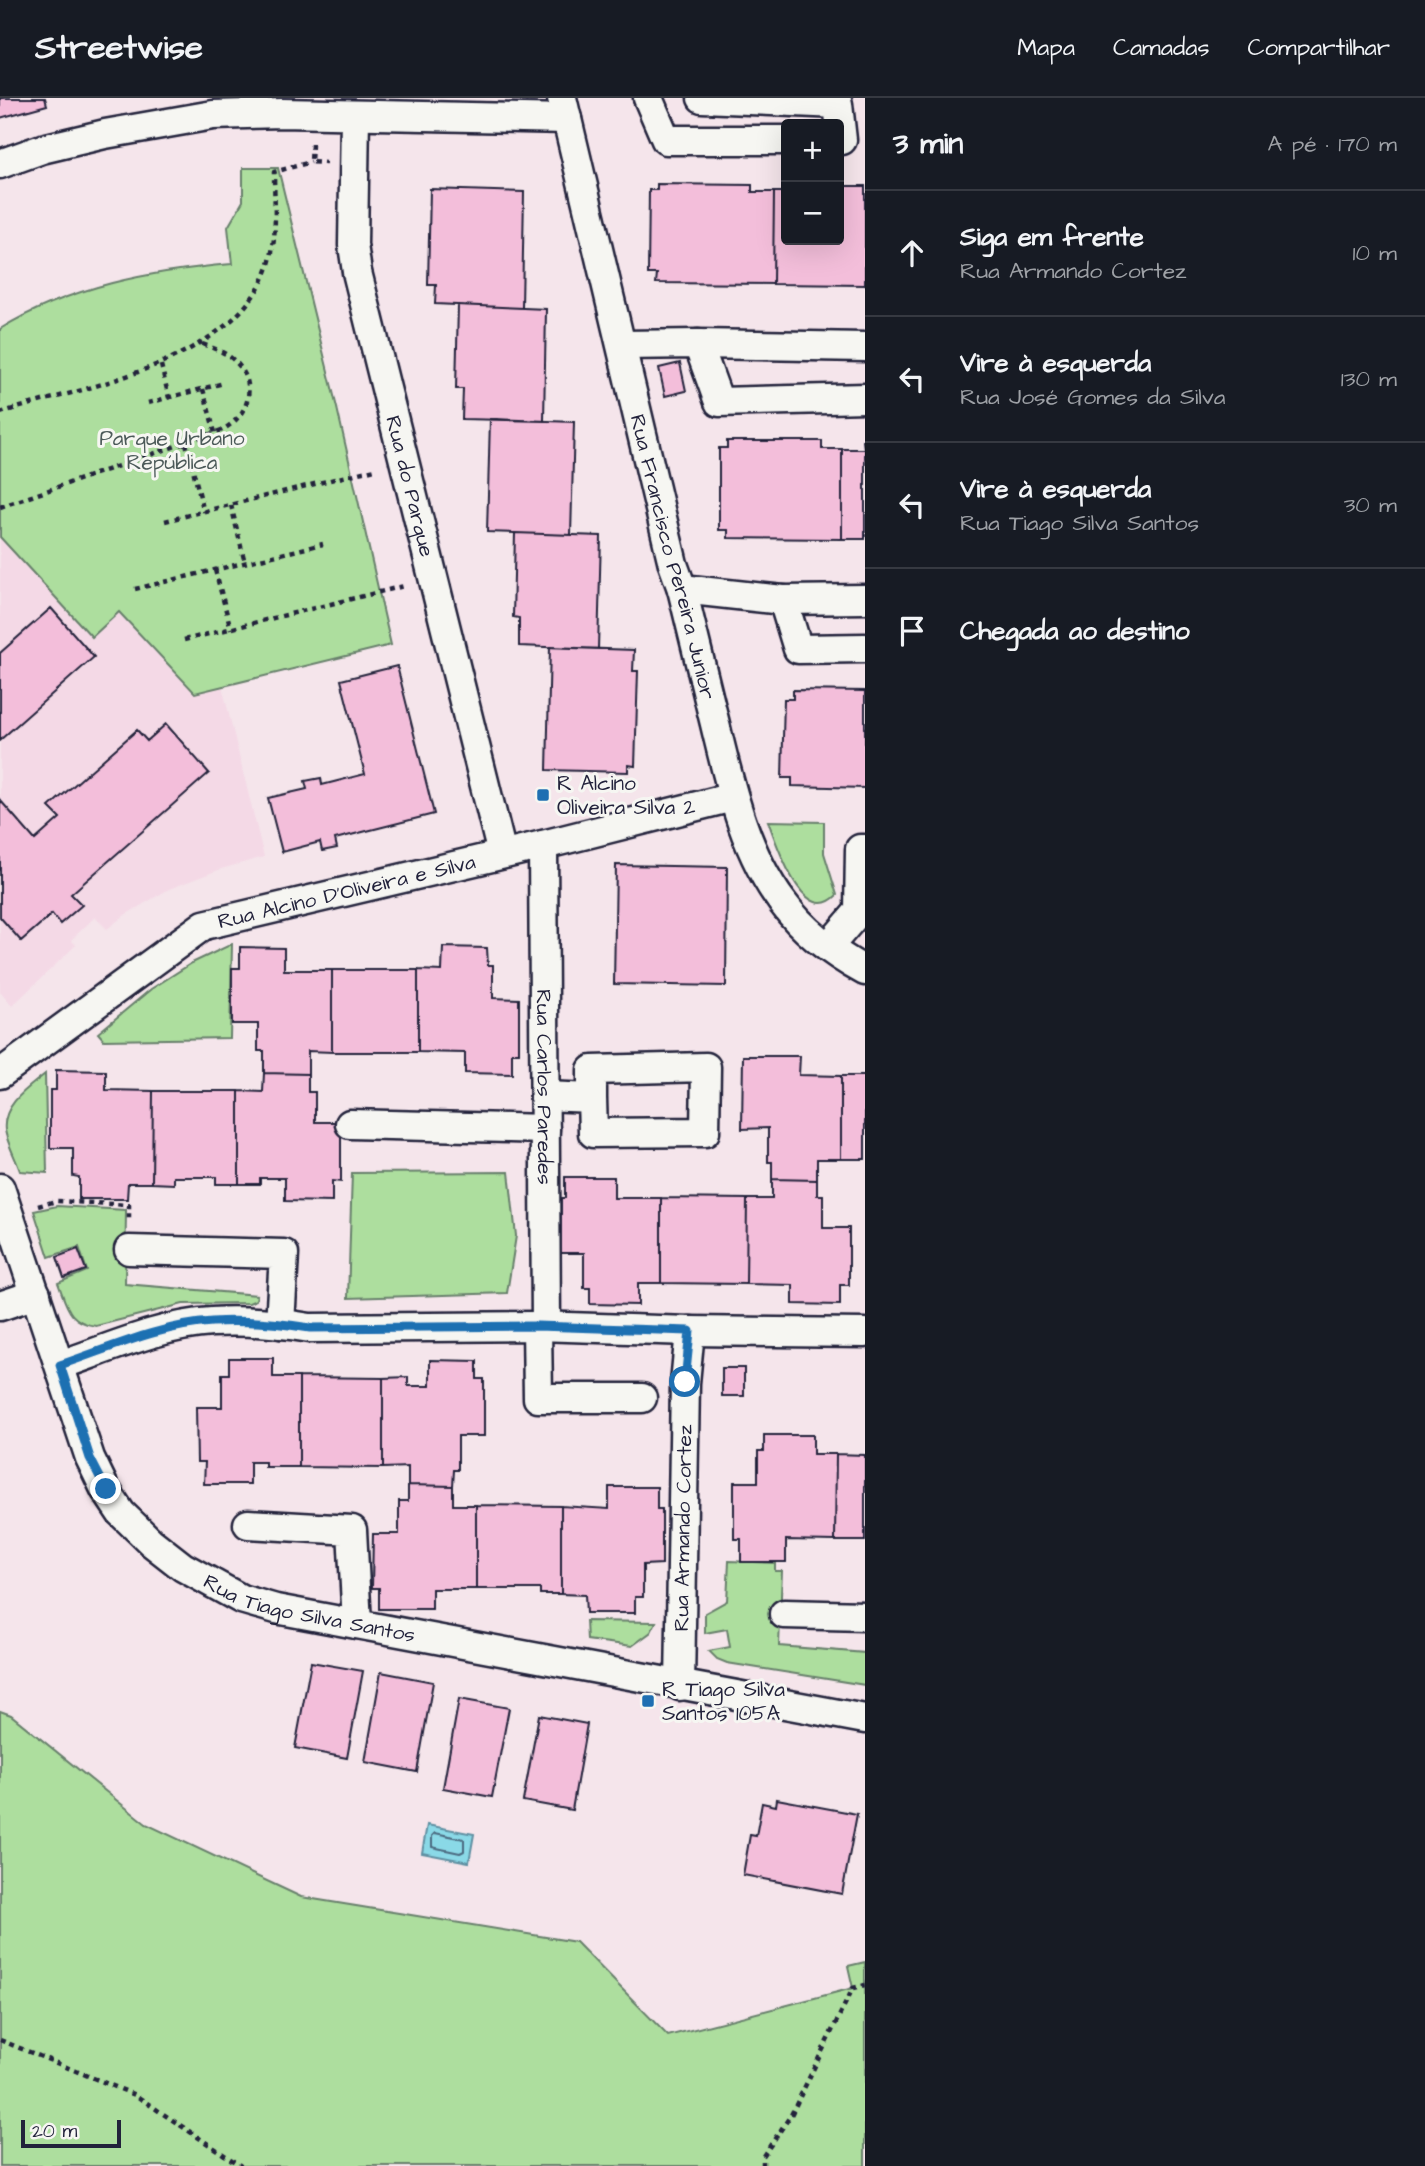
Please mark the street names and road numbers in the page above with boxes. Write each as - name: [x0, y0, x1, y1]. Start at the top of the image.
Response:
- street label: Rua Francisco Pereira Junior: [623, 411, 723, 703]
- street label: Rua do Parque: [379, 413, 442, 560]
- street label: Rua Alcino D'Oliveira e Silva: [215, 847, 479, 936]
- street label: Rua Carlos Paredes: [529, 989, 560, 1185]
- street label: Rua Armando Cortez: [666, 1424, 699, 1632]
- street label: Rua Tiago Silva Santos: [198, 1567, 418, 1649]

